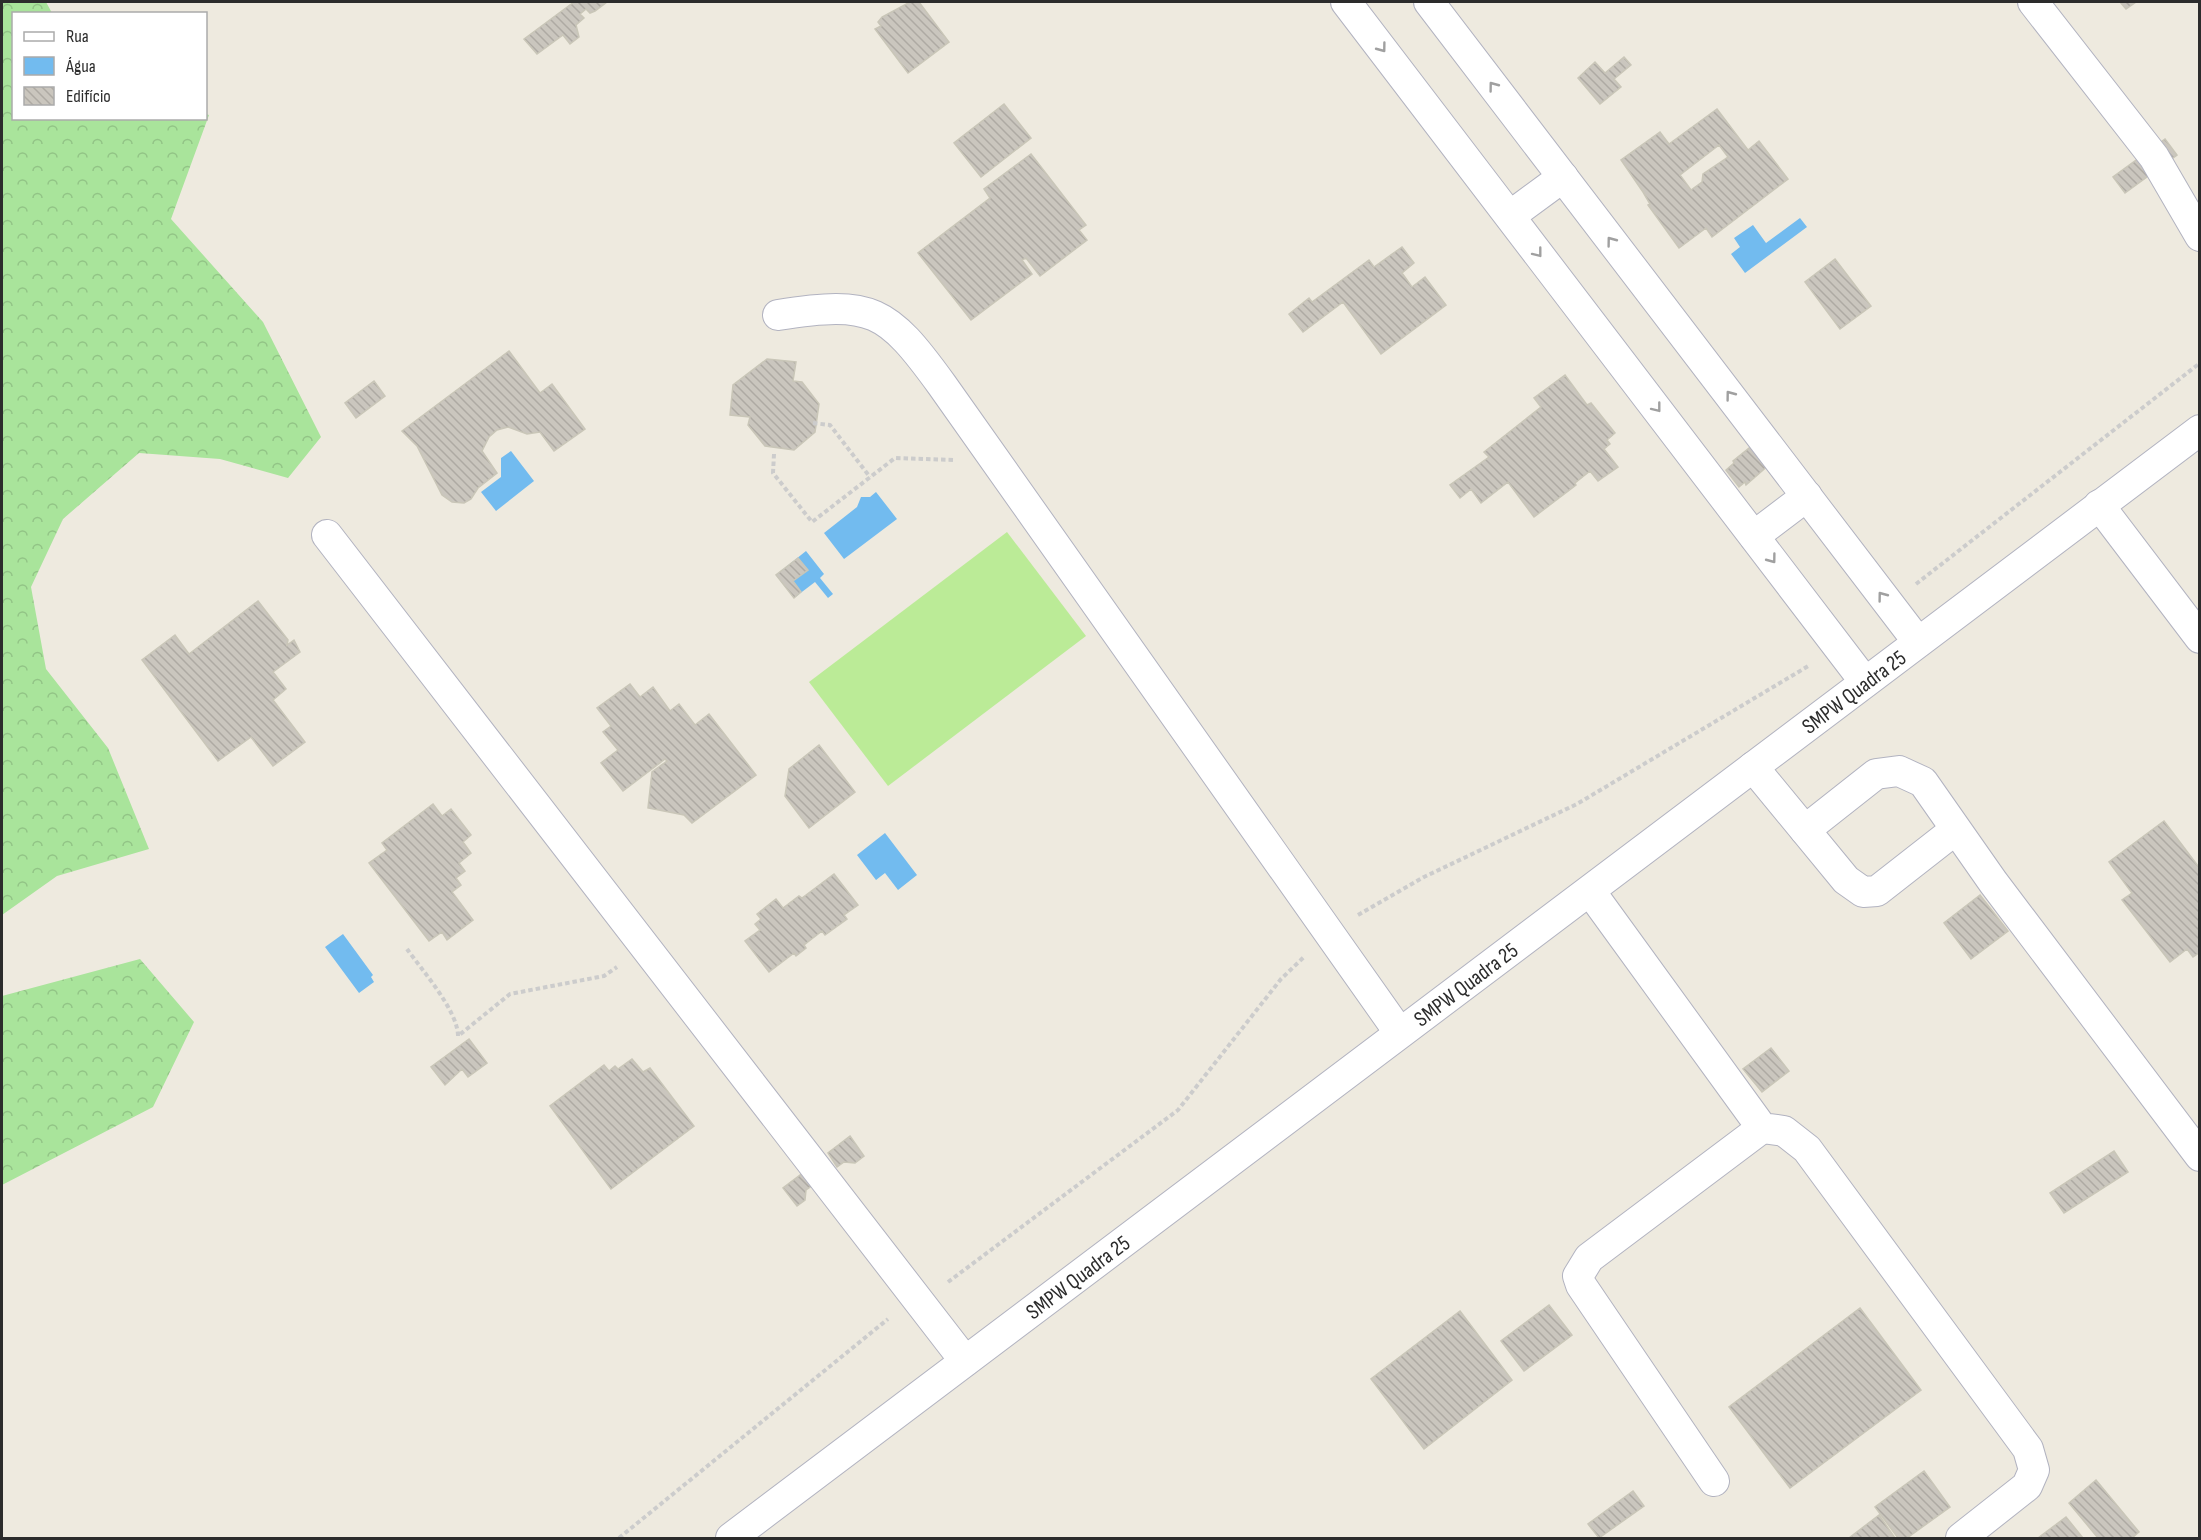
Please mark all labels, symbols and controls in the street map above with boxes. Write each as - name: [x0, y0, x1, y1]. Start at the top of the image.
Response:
- legend: [12, 12, 207, 120]
- text: Rua: [66, 26, 89, 47]
- one-way arrow: [1374, 41, 1385, 52]
- text: Água: [65, 56, 96, 77]
- one-way arrow: [1489, 81, 1500, 92]
- text: Edifício: [66, 86, 111, 107]
- one-way arrow: [1608, 236, 1619, 247]
- one-way arrow: [1531, 246, 1542, 257]
- one-way arrow: [1726, 391, 1737, 402]
- one-way arrow: [1650, 401, 1661, 412]
- one-way arrow: [1765, 553, 1776, 564]
- one-way arrow: [1879, 591, 1890, 602]
- street label: SMPW Quadra 25: [1797, 645, 1912, 740]
- street label: SMPW Quadra 25: [1409, 937, 1524, 1033]
- street label: SMPW Quadra 25: [1021, 1230, 1136, 1326]

